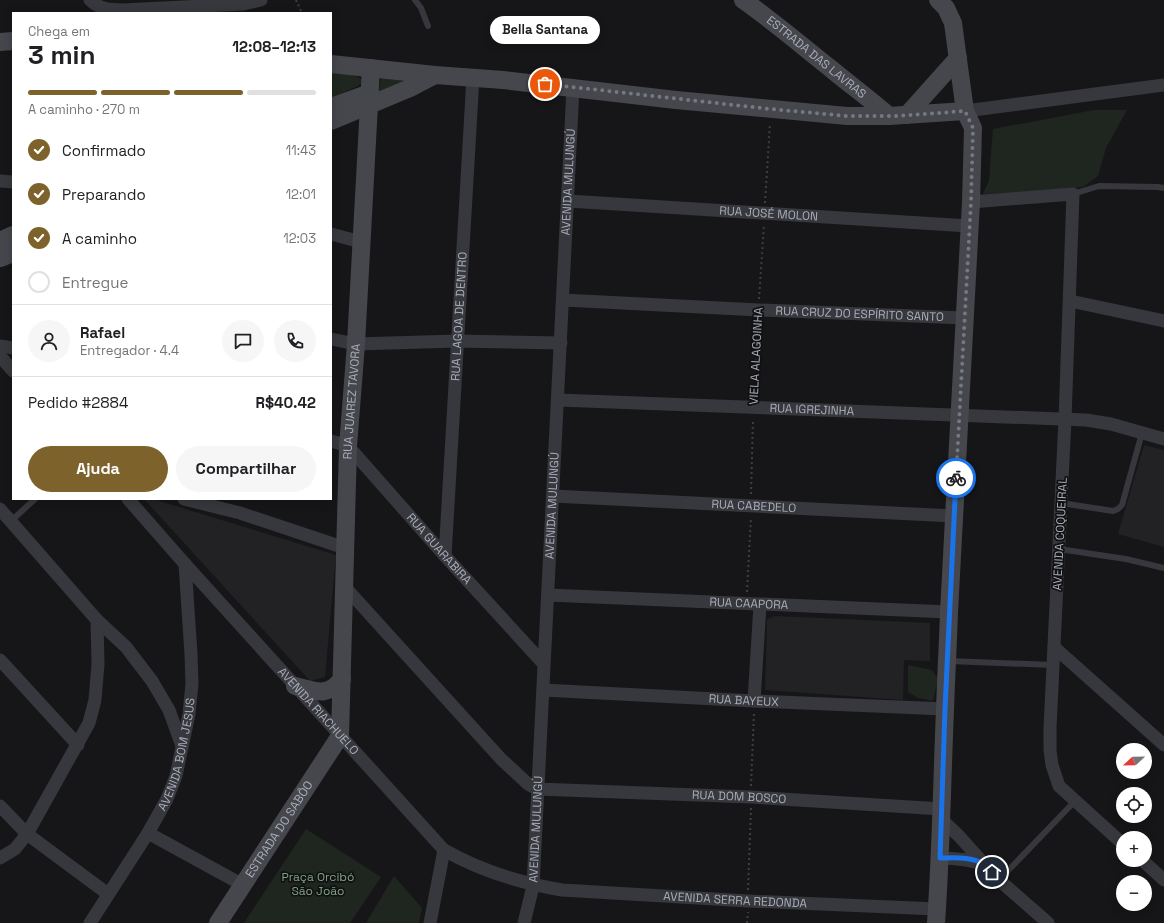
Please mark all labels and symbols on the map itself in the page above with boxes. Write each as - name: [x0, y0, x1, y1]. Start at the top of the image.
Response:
- street label: ESTRADA DAS LAVRAS: [763, 12, 870, 102]
- callout: Bella Santana: [490, 16, 600, 44]
- pin: [528, 67, 562, 101]
- street label: AVENIDA MULUNGÚ: [558, 128, 579, 236]
- street label: RUA JOSÉ MOLON: [719, 202, 818, 225]
- street label: RUA LAGOA DE DENTRO: [447, 251, 471, 382]
- street label: RUA CRUZ DO ESPÍRITO SANTO: [775, 303, 944, 325]
- street label: VIELA ALAGOINHA: [745, 306, 767, 405]
- street label: RUA JUAREZ TAVORA: [340, 343, 364, 460]
- street label: RUA IGREJINHA: [769, 400, 855, 419]
- street label: AVENIDA MULUNGÚ: [541, 452, 563, 559]
- courier: [936, 458, 976, 498]
- street label: AVENIDA COQUEIRAL: [1049, 476, 1071, 591]
- street label: RUA CABEDELO: [711, 496, 797, 516]
- street label: RUA GUARABIRA: [403, 510, 475, 588]
- street label: RUA CAAPORA: [709, 594, 789, 613]
- street label: AVENIDA RIACHUELO: [274, 664, 362, 758]
- street label: RUA BAYEUX: [708, 691, 779, 710]
- street label: AVENIDA BOM JESUS: [154, 697, 199, 814]
- north arrow: [1116, 743, 1152, 779]
- street label: AVENIDA MULUNGÚ: [525, 775, 547, 883]
- street label: ESTRADA DO SABÔO: [242, 778, 317, 881]
- street label: RUA DOM BOSCO: [692, 787, 787, 807]
- pin: [975, 855, 1009, 889]
- park label: Praça Orcibó São João: [281, 869, 355, 899]
- street label: AVENIDA SERRA REDONDA: [663, 888, 808, 912]

